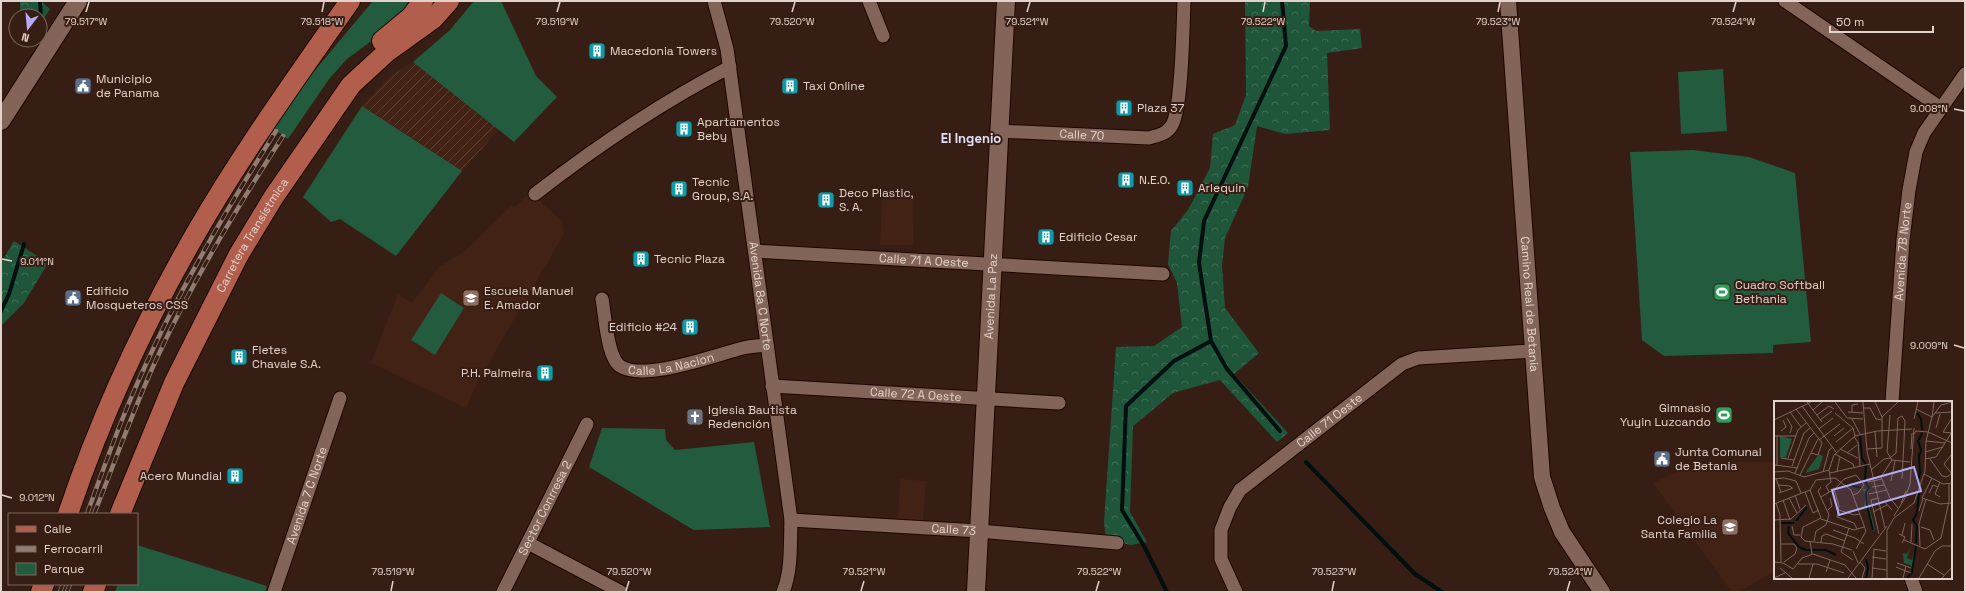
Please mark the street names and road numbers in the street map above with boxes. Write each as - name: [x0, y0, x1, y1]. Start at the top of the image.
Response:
- street label: Calle 70: [1059, 126, 1105, 144]
- street label: Carretera Transístmica: [213, 175, 292, 295]
- street label: Avenida 7B Norte: [1891, 201, 1915, 301]
- street label: Camino Real de Betania: [1517, 236, 1542, 373]
- street label: Avenida 8a C Norte: [745, 241, 776, 351]
- street label: Calle 71 A Oeste: [879, 250, 969, 271]
- street label: Avenida La Paz: [981, 253, 1001, 340]
- street label: Calle La Nacion: [627, 349, 716, 379]
- street label: Calle 72 A Oeste: [869, 384, 962, 405]
- street label: Calle 71 Oeste: [1293, 390, 1366, 451]
- street label: Avenida 7 C Norte: [283, 445, 331, 546]
- street label: Sector Conrresa 2: [515, 458, 575, 558]
- street label: Calle 73: [931, 520, 977, 539]

